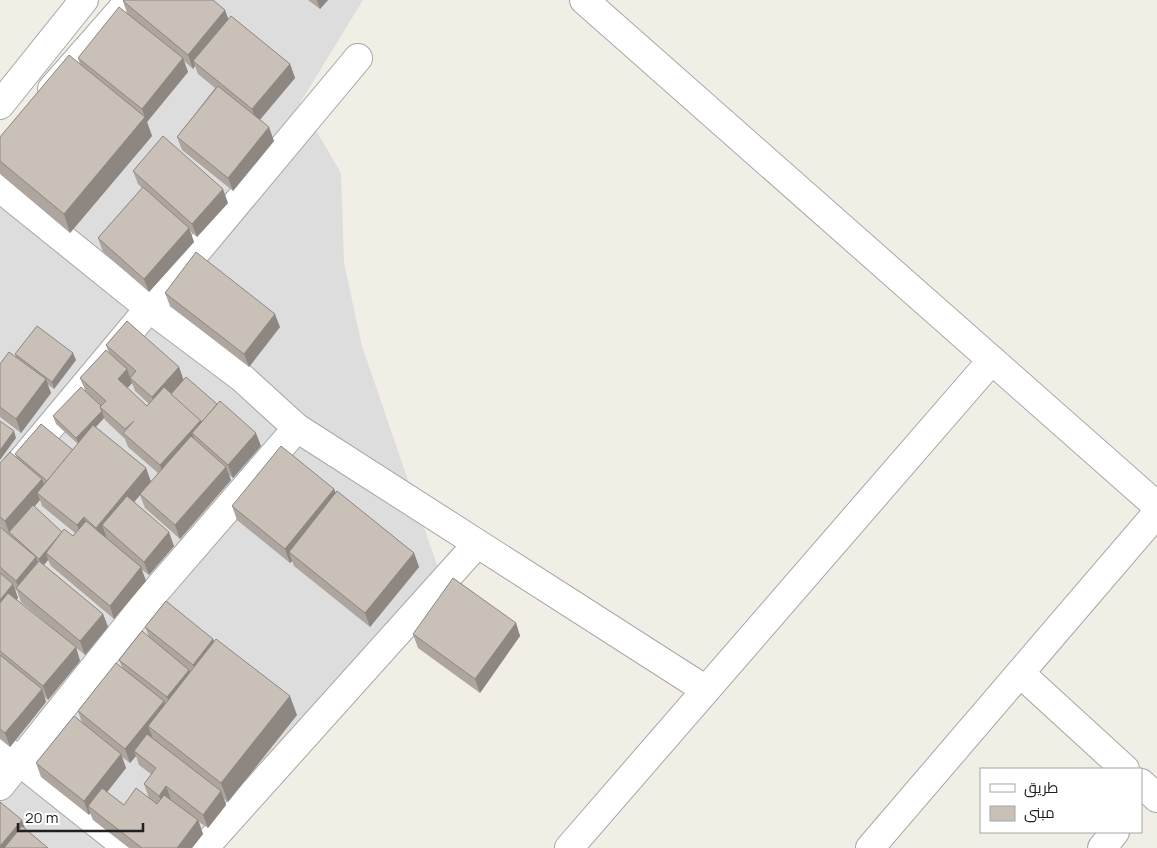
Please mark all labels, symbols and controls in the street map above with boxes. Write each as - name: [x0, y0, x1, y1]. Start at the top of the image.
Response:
- legend: [980, 768, 1142, 833]
- text: طريق: [1024, 777, 1058, 798]
- scale bar: [18, 800, 142, 832]
- text: مبنى: [1024, 802, 1055, 823]
- text: 20 m: [25, 807, 58, 828]

